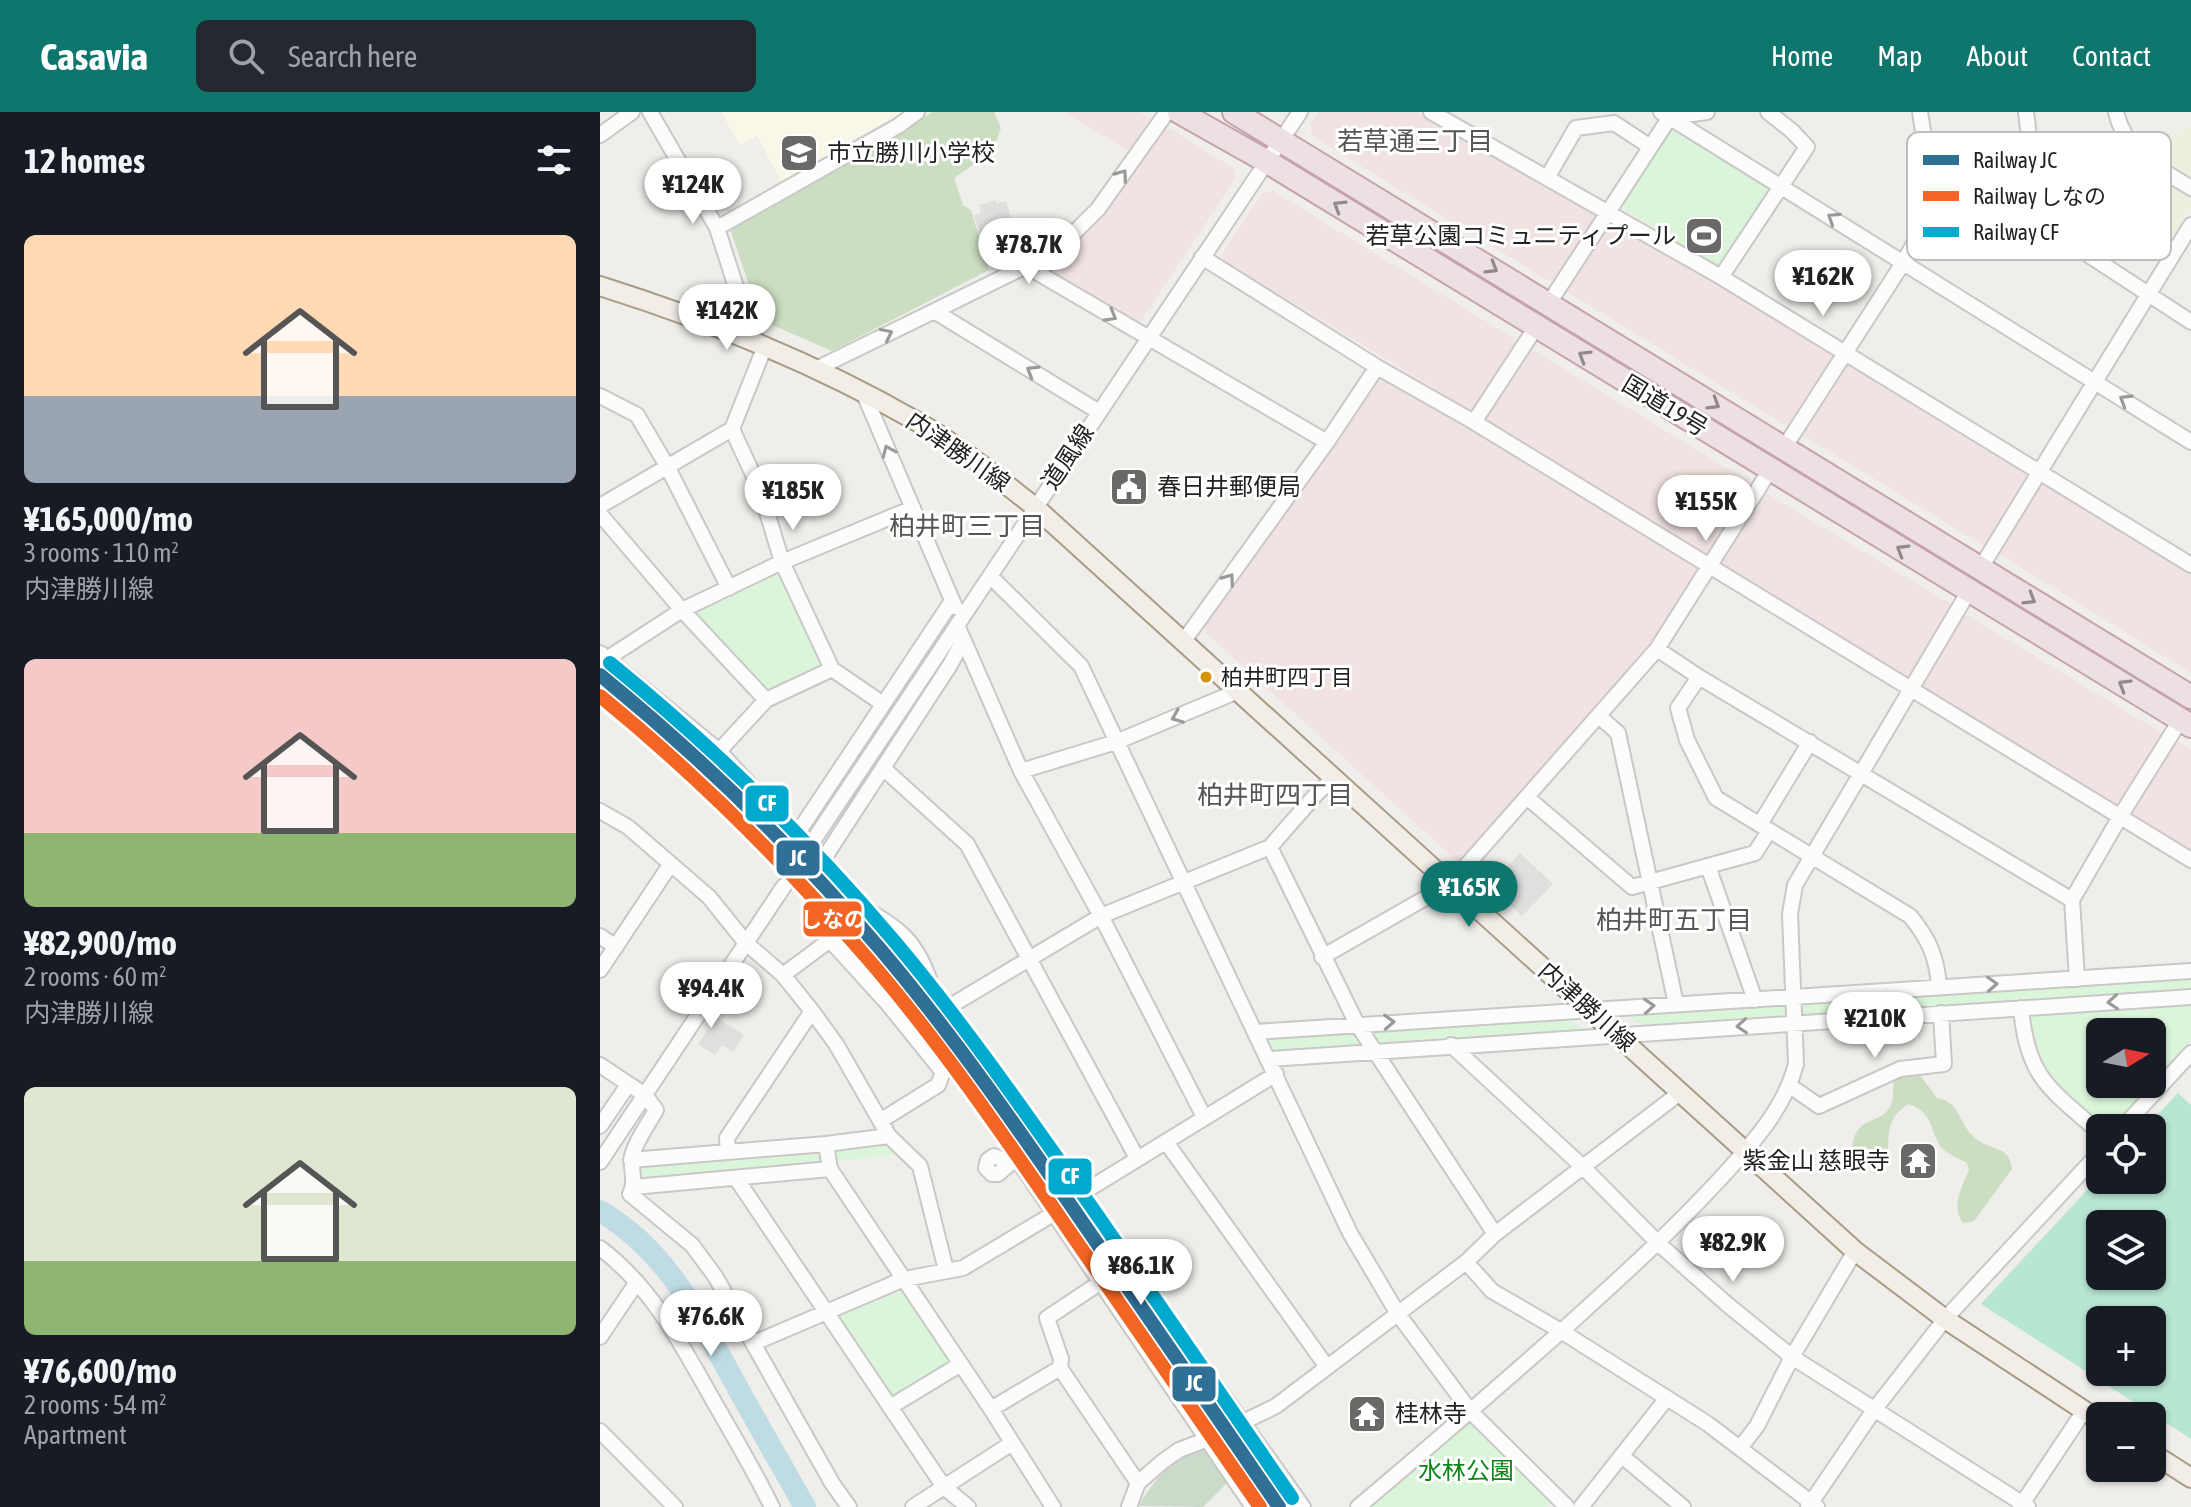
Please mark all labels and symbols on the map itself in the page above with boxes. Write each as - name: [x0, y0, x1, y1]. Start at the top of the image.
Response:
- district label: 若草通三丁目: [1337, 126, 1493, 156]
- school or university icon: 市立勝川小学校: [778, 132, 820, 174]
- legend: [1907, 132, 2171, 260]
- place label: 市立勝川小学校: [827, 139, 995, 166]
- text: Railway JC: [1973, 147, 2057, 173]
- pin: ¥124K: [637, 158, 749, 226]
- one-way arrow: [1112, 170, 1127, 184]
- text: Railway しなの: [1973, 183, 2106, 209]
- one-way arrow: [1333, 200, 1348, 215]
- one-way arrow: [1827, 213, 1842, 228]
- sports icon: 若草公園コミュニティプール: [1683, 215, 1725, 257]
- pin: ¥78.7K: [964, 218, 1094, 286]
- text: Railway CF: [1973, 219, 2059, 245]
- place label: 若草公園コミュニティプール: [1365, 222, 1676, 249]
- pin: ¥162K: [1767, 250, 1879, 318]
- one-way arrow: [1483, 258, 1498, 274]
- pin: ¥142K: [671, 284, 783, 352]
- one-way arrow: [1102, 306, 1117, 322]
- one-way arrow: [879, 328, 894, 343]
- one-way arrow: [1579, 351, 1593, 366]
- one-way arrow: [1026, 365, 1041, 381]
- street label: 国道19号: [1618, 370, 1713, 441]
- one-way arrow: [1705, 395, 1719, 410]
- one-way arrow: [2119, 395, 2134, 410]
- street label: 内津勝川線: [901, 406, 1015, 497]
- street label: 道風線: [1036, 419, 1099, 494]
- one-way arrow: [882, 445, 898, 459]
- pin: ¥185K: [737, 464, 849, 532]
- public building icon: 春日井郵便局: [1108, 466, 1150, 508]
- place label: 春日井郵便局: [1157, 473, 1301, 500]
- pin: ¥155K: [1650, 475, 1762, 543]
- district label: 柏井町三丁目: [889, 511, 1045, 541]
- one-way arrow: [1896, 545, 1911, 560]
- one-way arrow: [1219, 573, 1233, 587]
- one-way arrow: [2021, 590, 2036, 605]
- place label: 柏井町四丁目: [1221, 664, 1353, 690]
- marker: 柏井町四丁目: [1198, 669, 1214, 685]
- one-way arrow: [2118, 679, 2133, 695]
- one-way arrow: [1171, 707, 1185, 723]
- district label: 柏井町四丁目: [1197, 780, 1353, 810]
- line badge: CF: [744, 784, 790, 823]
- text: CF: [758, 790, 777, 816]
- line badge: JC: [775, 839, 821, 877]
- text: JC: [789, 845, 807, 871]
- pin: ¥165K: [1413, 861, 1525, 929]
- line badge: しなの: [802, 900, 863, 938]
- district label: 柏井町五丁目: [1596, 905, 1752, 935]
- text: しなの: [800, 906, 866, 932]
- street label: 内津勝川線: [1534, 956, 1641, 1057]
- pin: ¥94.4K: [646, 962, 776, 1030]
- one-way arrow: [1986, 975, 1999, 992]
- pin: ¥210K: [1819, 992, 1931, 1060]
- one-way arrow: [2106, 993, 2119, 1010]
- one-way arrow: [1643, 998, 1656, 1015]
- one-way arrow: [1383, 1014, 1396, 1031]
- one-way arrow: [1735, 1017, 1748, 1034]
- north arrow: [2086, 1018, 2166, 1098]
- temple icon: 紫金山 慈眼寺: [1897, 1140, 1939, 1182]
- place label: 紫金山 慈眼寺: [1743, 1147, 1890, 1174]
- line badge: CF: [1047, 1157, 1093, 1196]
- text: CF: [1061, 1163, 1080, 1189]
- pin: ¥82.9K: [1668, 1216, 1798, 1284]
- pin: ¥86.1K: [1076, 1239, 1206, 1307]
- pin: ¥76.6K: [646, 1290, 776, 1358]
- line badge: JC: [1171, 1365, 1217, 1403]
- text: JC: [1185, 1370, 1203, 1396]
- temple icon: 桂林寺: [1346, 1393, 1388, 1435]
- place label: 桂林寺: [1395, 1400, 1467, 1427]
- park label: 水林公園: [1418, 1457, 1514, 1484]

